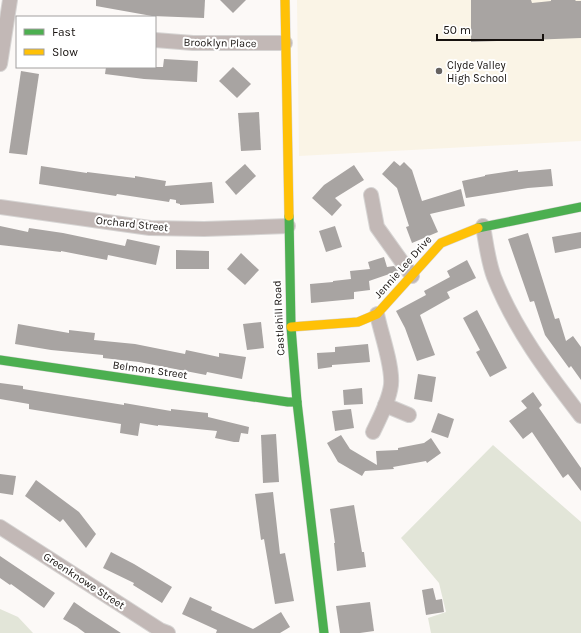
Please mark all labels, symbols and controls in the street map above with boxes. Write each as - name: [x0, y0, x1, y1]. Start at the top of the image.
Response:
- legend: [16, 16, 156, 68]
- scale bar: [437, 16, 543, 42]
- text: 50 m: [443, 23, 471, 37]
- text: Fast: [52, 25, 76, 39]
- street label: Brooklyn Place: [183, 36, 257, 50]
- text: Slow: [52, 45, 78, 59]
- place label: Clyde Valley High School: [447, 59, 507, 85]
- marker: Clyde Valley High School: [434, 66, 444, 76]
- street label: Orchard Street: [95, 214, 169, 234]
- street label: Jennie Lee Drive: [372, 233, 435, 301]
- street label: Castlehill Road: [271, 280, 287, 356]
- street label: Belmont Street: [112, 358, 188, 382]
- street label: Greenknowe Street: [41, 550, 127, 612]

